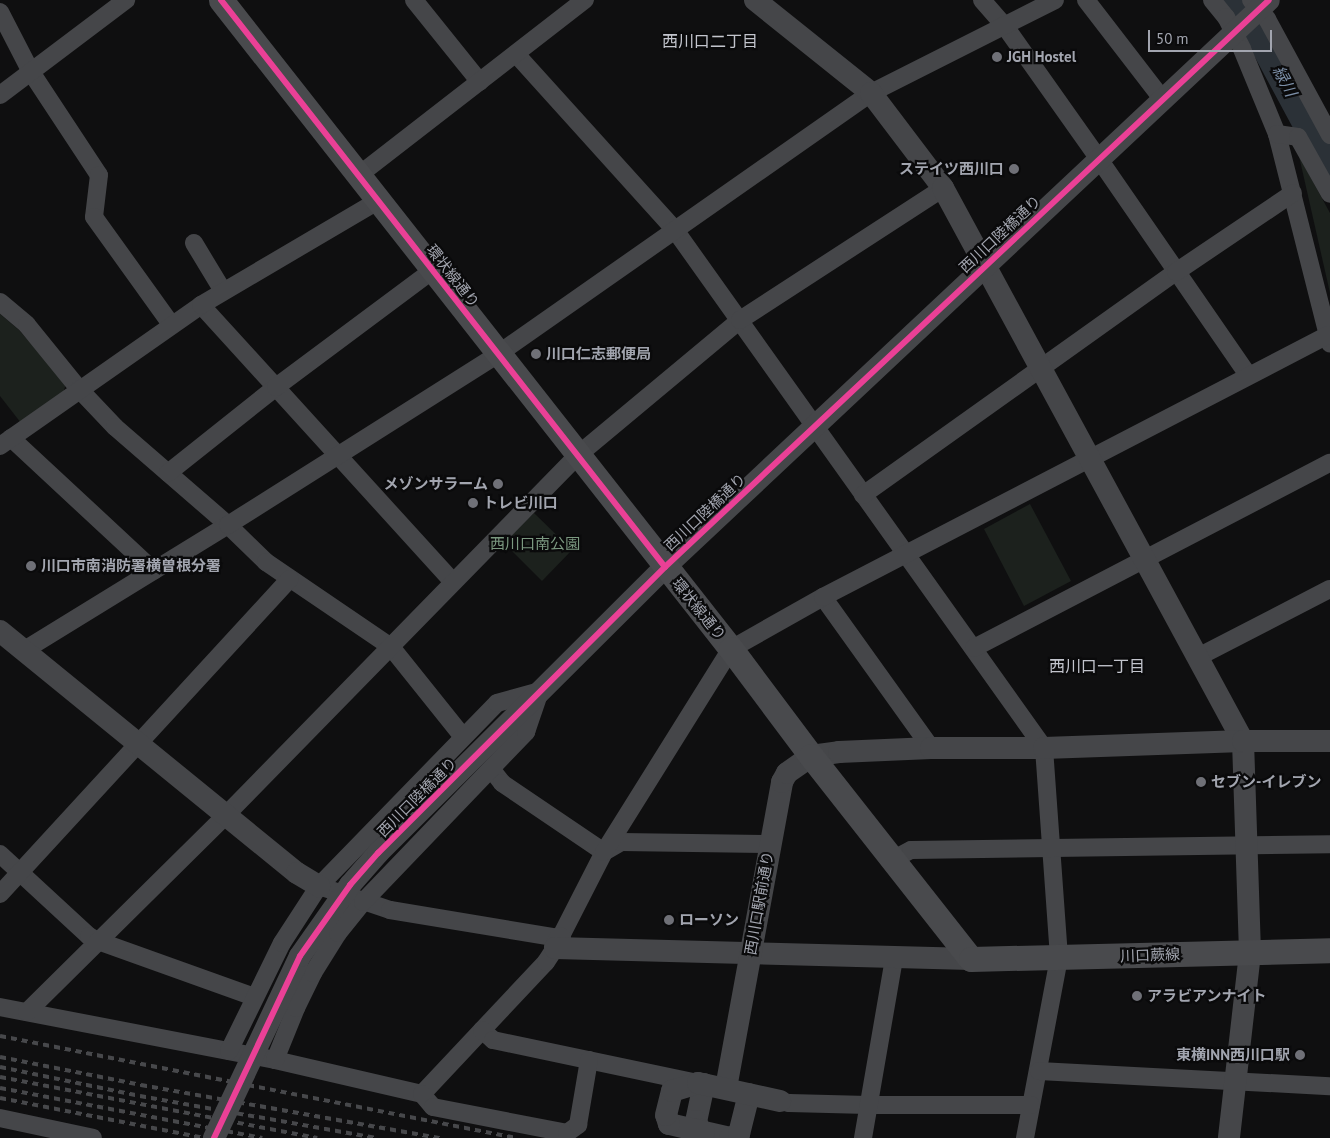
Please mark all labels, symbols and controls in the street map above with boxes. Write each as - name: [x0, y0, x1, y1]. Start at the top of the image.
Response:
- scale bar: [1150, 20, 1274, 52]
- text: 50 m: [1156, 29, 1189, 48]
- district label: 西川口二丁目: [662, 31, 758, 51]
- place label: JGH Hostel: [1007, 48, 1076, 66]
- marker: JGH Hostel: [991, 51, 1003, 63]
- water label: 緑川: [1269, 62, 1301, 100]
- place label: ステイツ西川口: [899, 160, 1004, 178]
- marker: ステイツ西川口: [1008, 163, 1020, 175]
- street label: 西川口陸橋通り: [955, 192, 1045, 276]
- street label: 環状線通り: [423, 241, 483, 311]
- place label: 川口仁志郵便局: [546, 345, 651, 363]
- marker: 川口仁志郵便局: [530, 348, 542, 360]
- street label: 西川口陸橋通り: [660, 470, 750, 554]
- place label: メゾンサラーム: [383, 475, 488, 493]
- marker: メゾンサラーム: [492, 478, 504, 490]
- place label: トレビ川口: [483, 494, 558, 512]
- marker: トレビ川口: [467, 497, 479, 509]
- park label: 西川口南公園: [490, 535, 580, 553]
- place label: 川口市南消防署横曽根分署: [41, 557, 221, 575]
- marker: 川口市南消防署横曽根分署: [25, 560, 37, 572]
- street label: 環状線通り: [668, 574, 730, 644]
- district label: 西川口一丁目: [1049, 656, 1145, 676]
- street label: 西川口陸橋通り: [374, 754, 460, 840]
- place label: セブン-イレブン: [1211, 773, 1321, 791]
- marker: セブン-イレブン: [1195, 776, 1207, 788]
- street label: 西川口駅前通り: [741, 850, 777, 956]
- place label: ローソン: [679, 911, 739, 929]
- marker: ローソン: [663, 914, 675, 926]
- street label: 川口蕨線: [1120, 945, 1180, 965]
- place label: アラビアンナイト: [1147, 987, 1267, 1005]
- marker: アラビアンナイト: [1131, 990, 1143, 1002]
- place label: 東横INN西川口駅: [1176, 1046, 1290, 1064]
- marker: 東横INN西川口駅: [1294, 1049, 1306, 1061]

